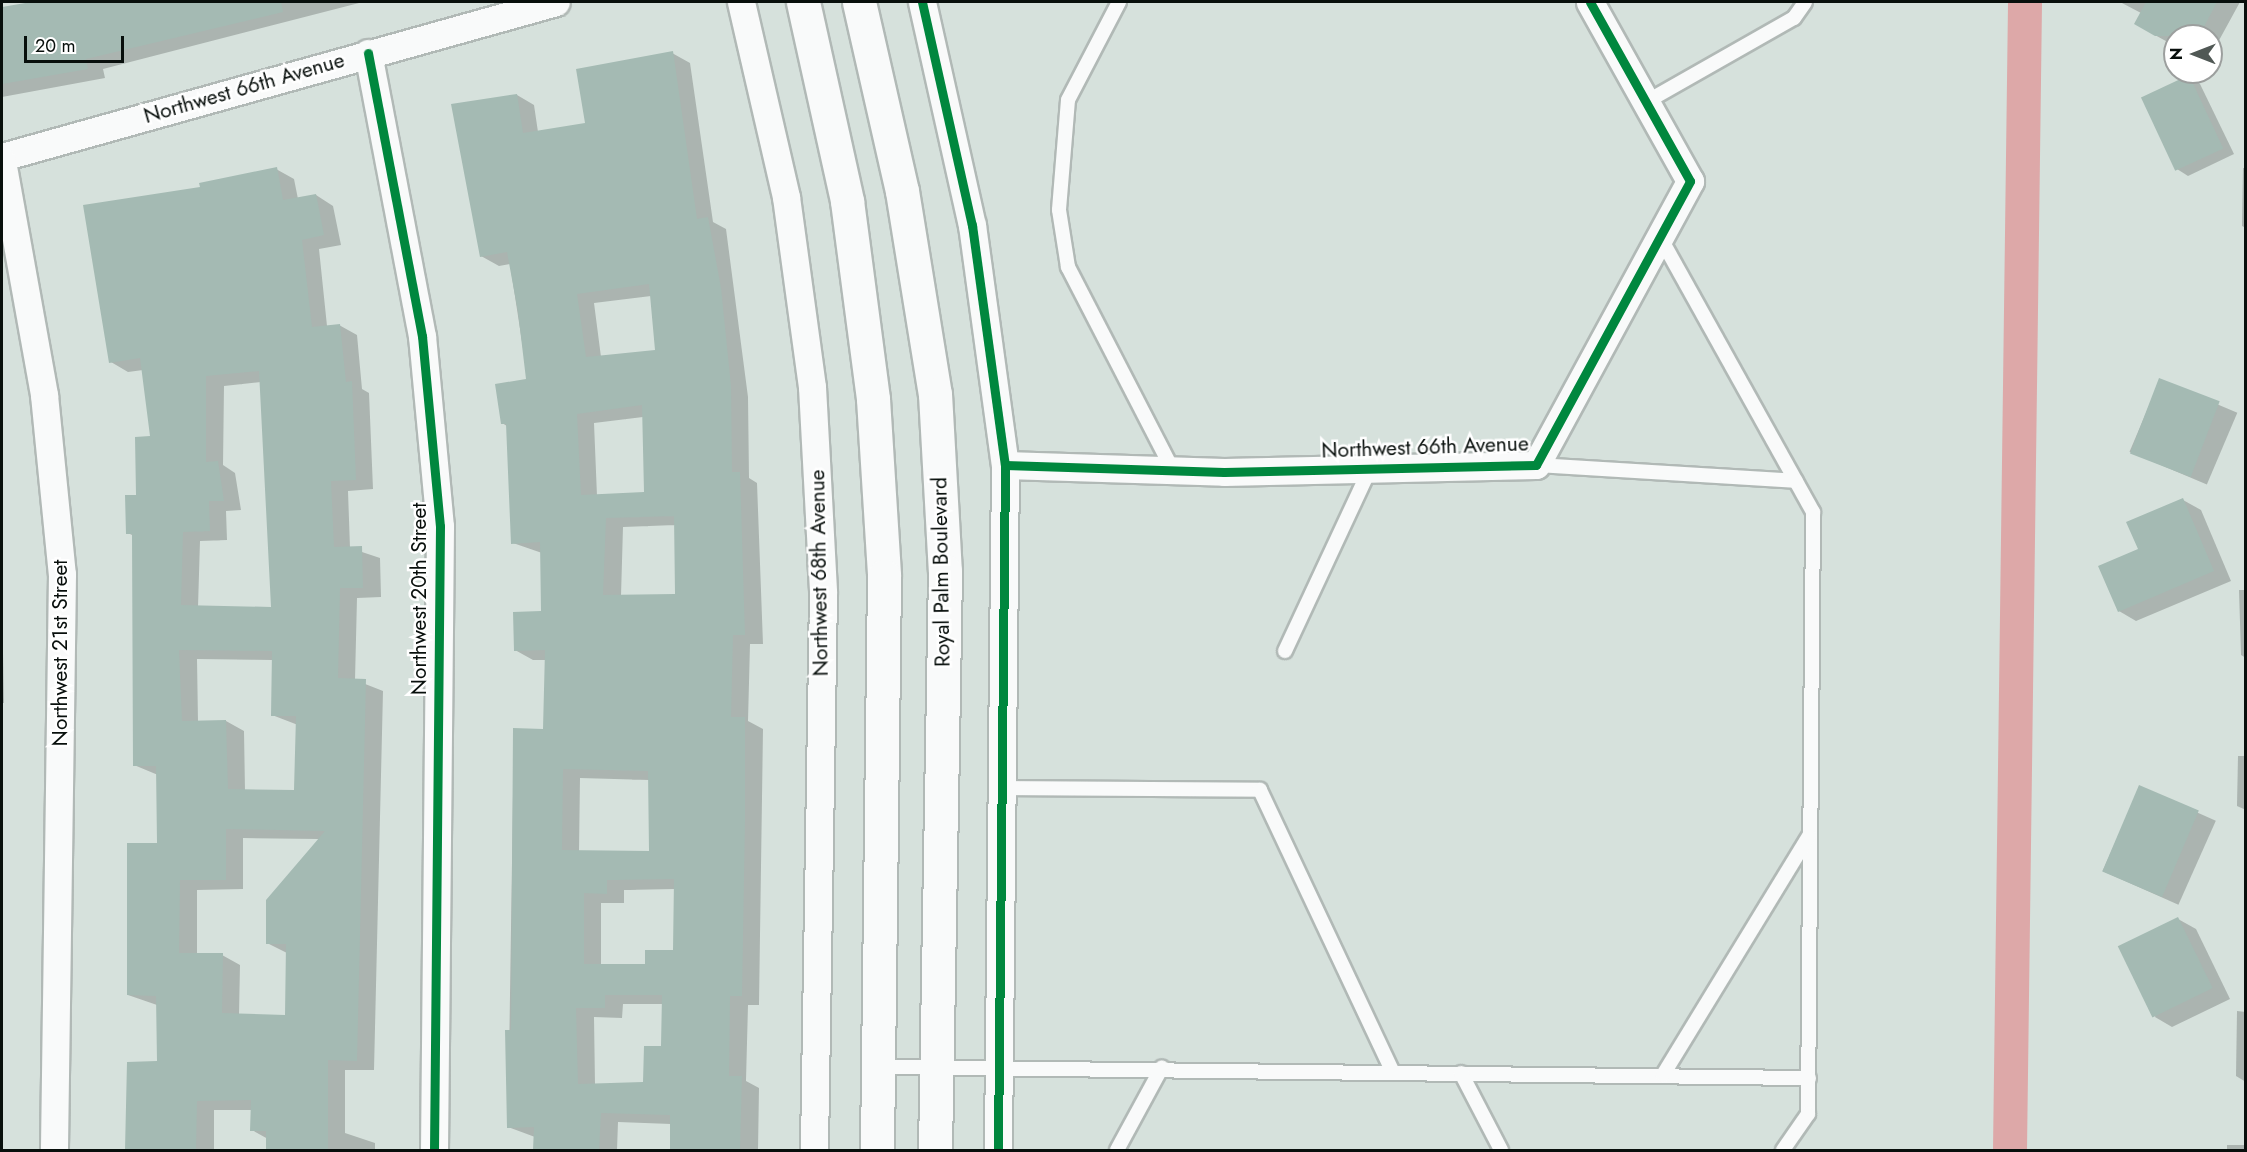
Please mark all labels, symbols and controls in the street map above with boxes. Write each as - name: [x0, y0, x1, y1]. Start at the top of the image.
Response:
- scale bar: [27, 24, 128, 62]
- north arrow: [2163, 24, 2223, 84]
- text: 20 m: [35, 33, 75, 59]
- street label: Northwest 66th Avenue: [141, 47, 347, 129]
- text: N: [2165, 48, 2188, 60]
- street label: Northwest 66th Avenue: [1321, 431, 1529, 463]
- street label: Northwest 68th Avenue: [805, 469, 833, 677]
- street label: Royal Palm Boulevard: [927, 477, 955, 667]
- street label: Northwest 20th Street: [406, 503, 432, 695]
- street label: Northwest 21st Street: [47, 560, 73, 746]

